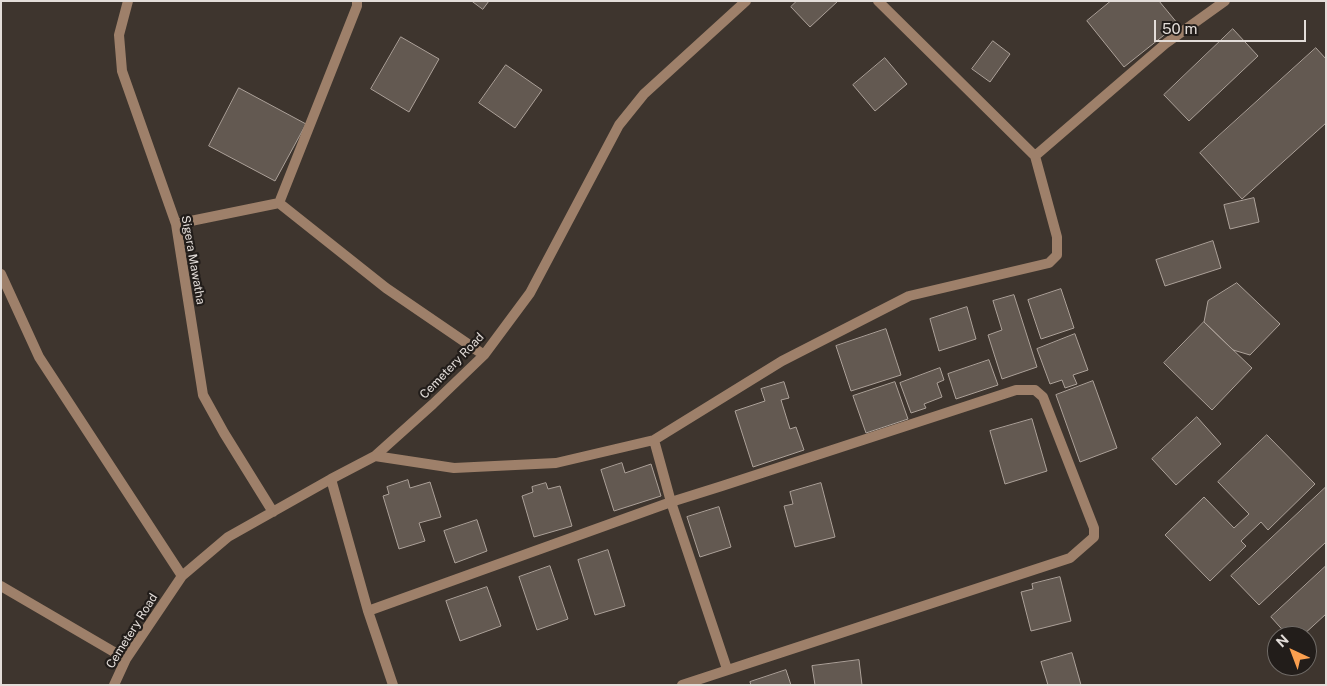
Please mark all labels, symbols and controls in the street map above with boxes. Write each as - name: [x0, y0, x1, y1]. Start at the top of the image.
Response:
- scale bar: [1157, 10, 1310, 42]
- text: 50 m: [1162, 20, 1197, 37]
- street label: Sigera Mawatha: [178, 214, 208, 306]
- street label: Cemetery Road: [417, 330, 487, 402]
- street label: Cemetery Road: [103, 591, 161, 671]
- north arrow: [1267, 626, 1317, 676]
- text: N: [1273, 631, 1292, 650]

